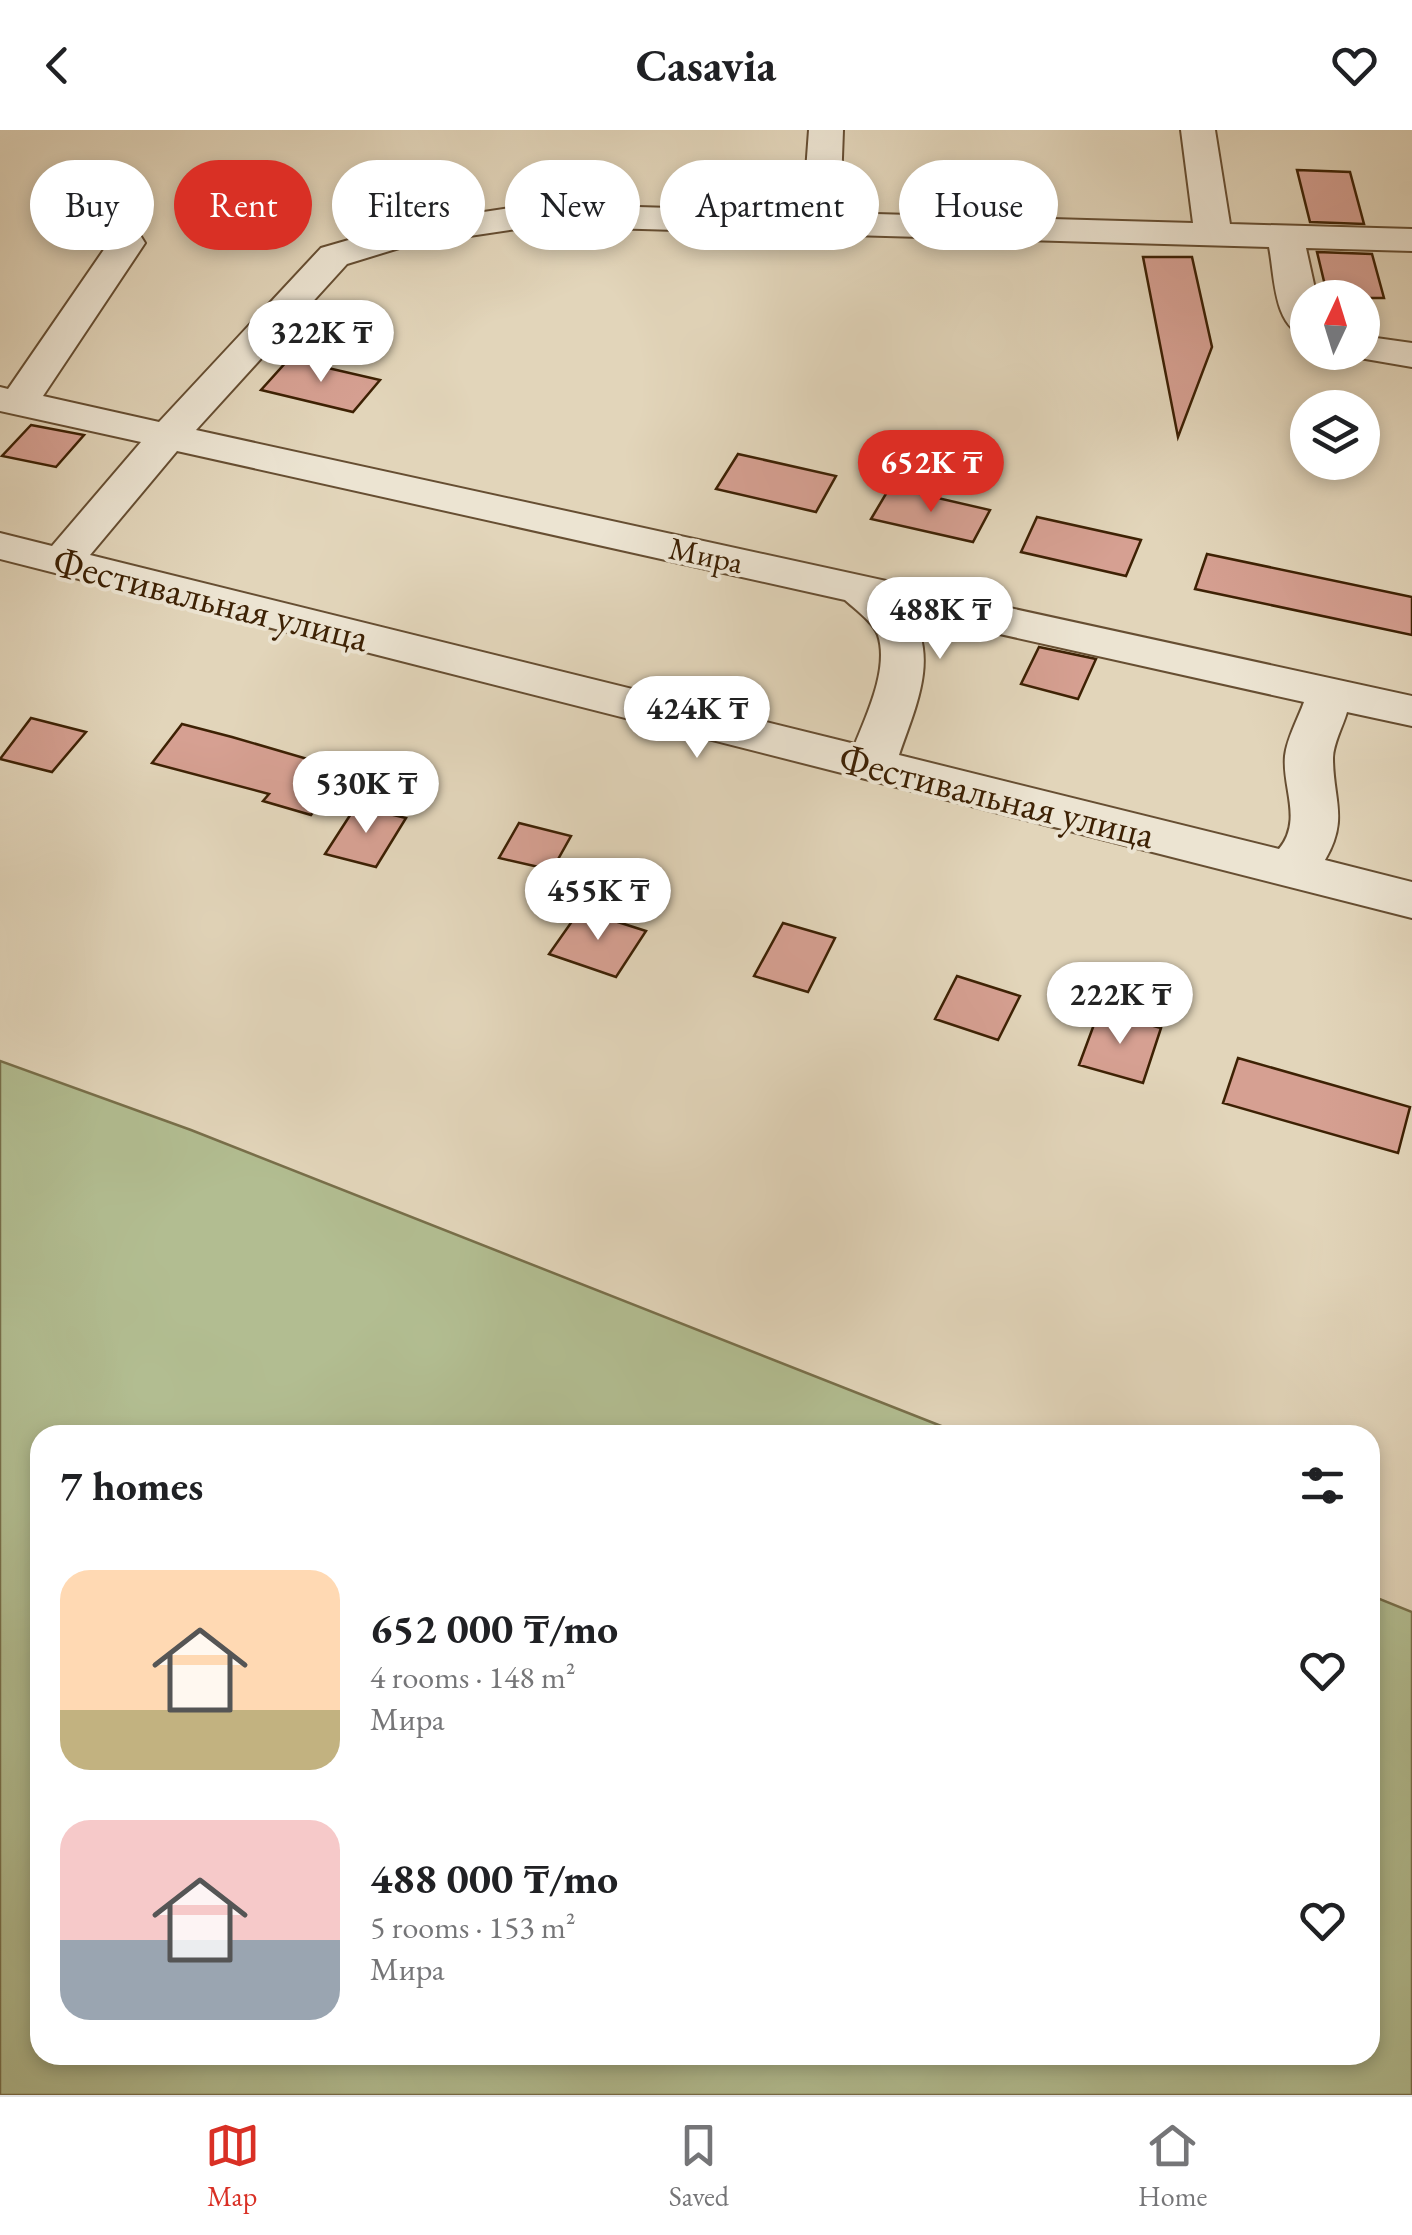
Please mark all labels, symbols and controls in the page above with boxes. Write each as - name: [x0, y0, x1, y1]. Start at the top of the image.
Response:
- text: Casavia: [636, 36, 776, 94]
- icon: back: [30, 38, 85, 93]
- icon: heart: [1327, 38, 1382, 93]
- chip: Buy: [30, 160, 154, 250]
- chip: Rent: [174, 160, 312, 250]
- chip: Filters: [332, 160, 485, 250]
- chip: New: [505, 160, 640, 250]
- chip: Apartment: [660, 160, 879, 250]
- chip: House: [899, 160, 1058, 250]
- north arrow: [1290, 280, 1380, 370]
- map controls: [1290, 280, 1380, 480]
- pin: 322K ₸: [240, 300, 402, 385]
- text: 322K ₸: [270, 311, 372, 353]
- button: layers: [1290, 390, 1380, 480]
- pin: 652K ₸: [850, 430, 1012, 515]
- text: 652K ₸: [880, 441, 982, 483]
- street label: Мира: [665, 527, 747, 583]
- street label: Фестивальная улица: [48, 535, 374, 663]
- pin: 488K ₸: [859, 577, 1021, 662]
- text: 488K ₸: [889, 588, 991, 630]
- pin: 424K ₸: [616, 676, 778, 761]
- text: 424K ₸: [646, 687, 748, 729]
- street label: Фестивальная улица: [834, 732, 1160, 860]
- pin: 530K ₸: [285, 751, 447, 836]
- text: 530K ₸: [315, 762, 417, 804]
- pin: 455K ₸: [517, 858, 679, 943]
- text: 455K ₸: [547, 869, 649, 911]
- pin: 222K ₸: [1039, 962, 1201, 1047]
- text: 222K ₸: [1069, 973, 1171, 1015]
- text: 7 homes: [60, 1458, 203, 1513]
- icon: filters: [1295, 1458, 1350, 1513]
- text: 652 000 ₸/mo: [370, 1601, 618, 1656]
- icon: home: [140, 1610, 260, 1730]
- icon: heart: [1295, 1643, 1350, 1698]
- text: 4 rooms · 148 m²: [370, 1656, 576, 1698]
- text: Мира: [370, 1698, 444, 1740]
- text: 488 000 ₸/mo: [370, 1851, 618, 1906]
- icon: home: [140, 1860, 260, 1980]
- icon: heart: [1295, 1893, 1350, 1948]
- text: 5 rooms · 153 m²: [370, 1906, 576, 1948]
- text: Мира: [370, 1948, 444, 1990]
- tab: Map: [205, 2118, 260, 2214]
- tab: Saved: [669, 2118, 729, 2214]
- tab: Home: [1138, 2118, 1207, 2214]

